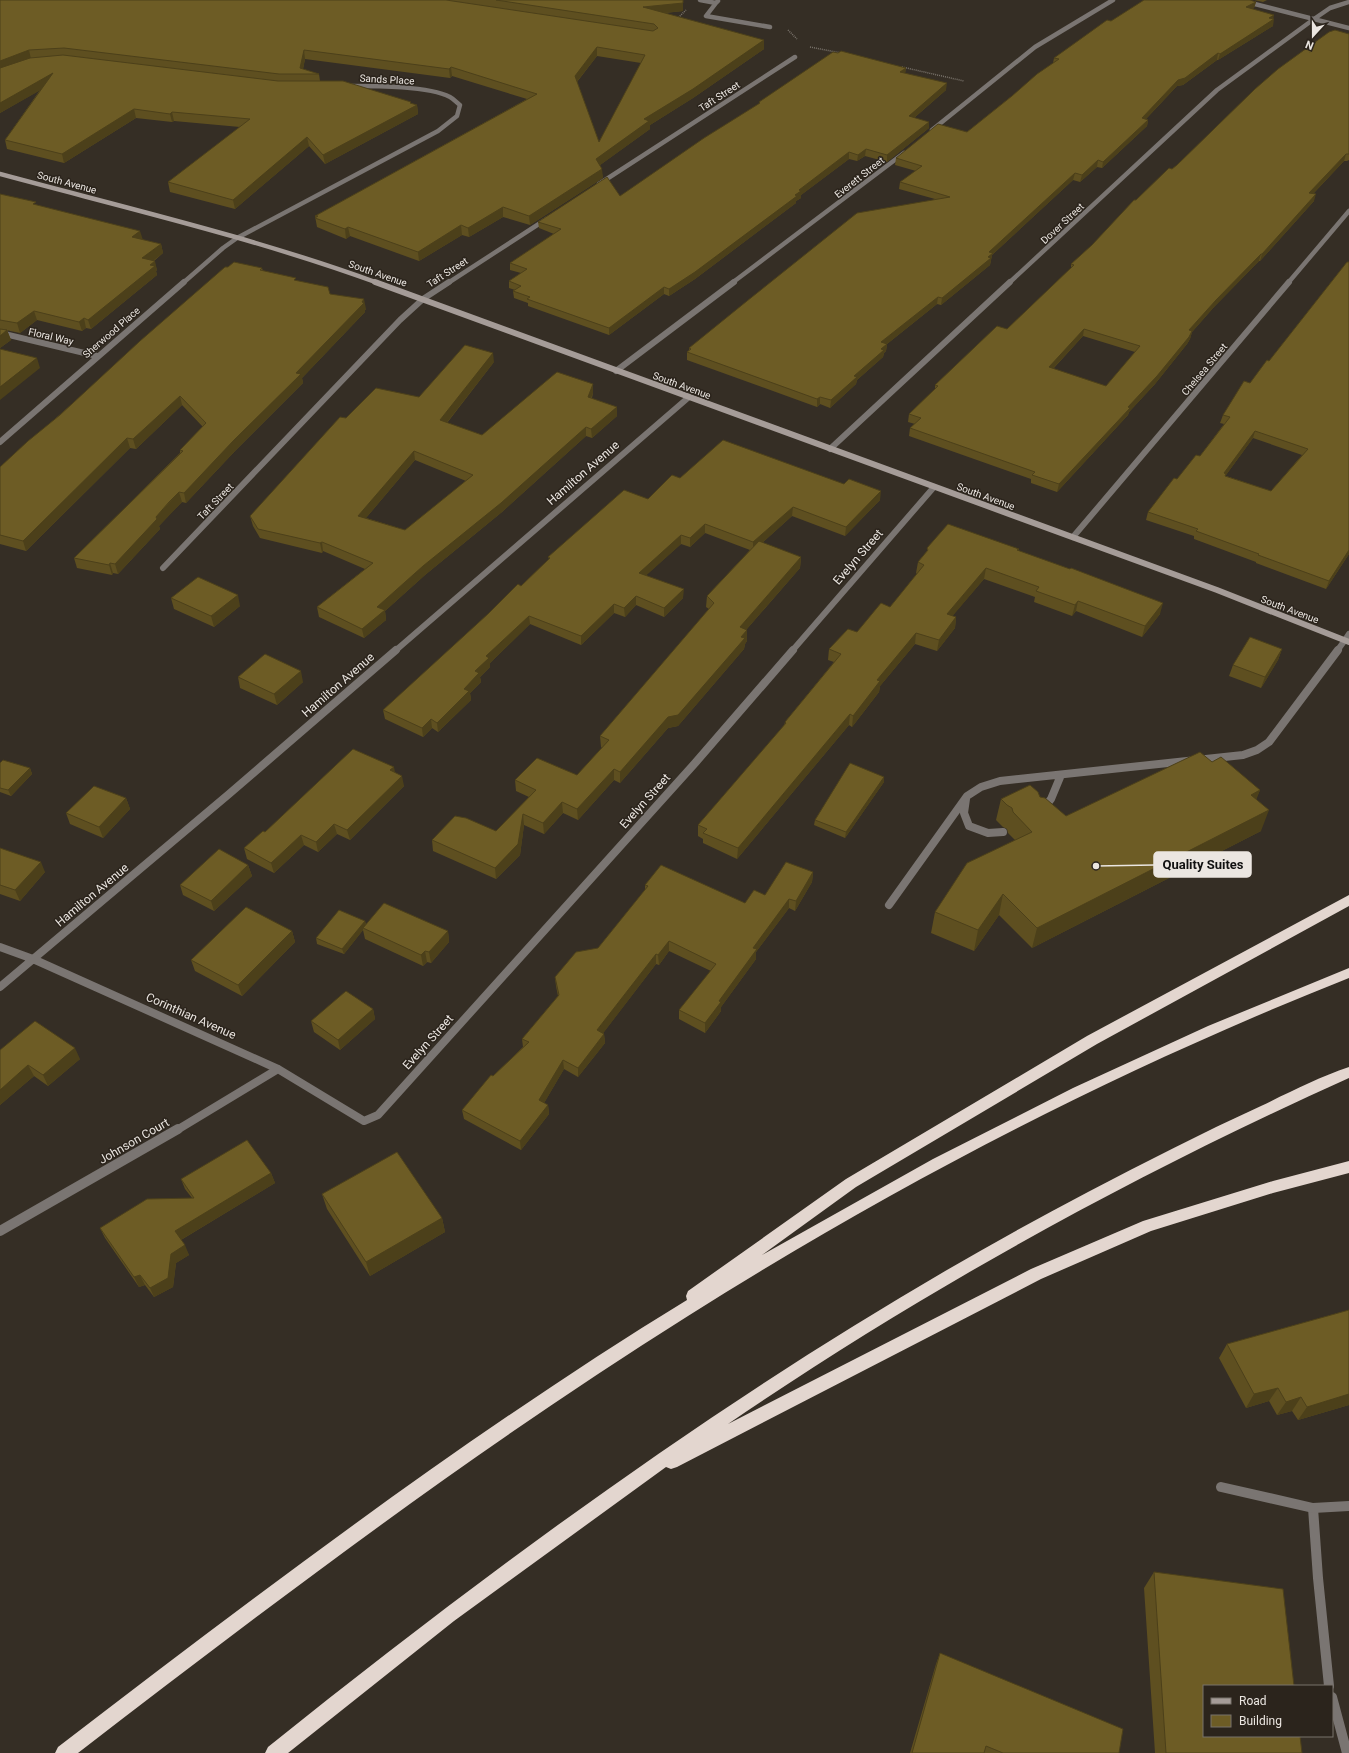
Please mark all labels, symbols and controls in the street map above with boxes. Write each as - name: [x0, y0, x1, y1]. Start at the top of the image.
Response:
- north arrow: [1293, 16, 1333, 56]
- text: N: [1303, 37, 1316, 52]
- street label: Sands Place: [359, 73, 415, 86]
- street label: Taft Street: [697, 79, 742, 114]
- street label: Everett Street: [832, 155, 886, 200]
- street label: South Avenue: [36, 169, 98, 196]
- street label: Dover Street: [1039, 201, 1086, 246]
- street label: Taft Street: [425, 255, 470, 290]
- street label: South Avenue: [347, 258, 409, 289]
- street label: Sherwood Place: [81, 305, 142, 360]
- street label: Floral Way: [27, 326, 75, 347]
- street label: Chelsea Street: [1179, 341, 1229, 398]
- street label: South Avenue: [651, 370, 712, 401]
- street label: Hamilton Avenue: [544, 438, 622, 508]
- street label: Taft Street: [195, 481, 235, 522]
- street label: South Avenue: [955, 481, 1016, 512]
- street label: Evelyn Street: [830, 526, 886, 587]
- street label: South Avenue: [1259, 593, 1320, 626]
- street label: Hamilton Avenue: [299, 650, 377, 720]
- street label: Evelyn Street: [617, 771, 673, 831]
- callout: Quality Suites: [1154, 852, 1251, 877]
- text: Quality Suites: [1162, 857, 1244, 872]
- street label: Hamilton Avenue: [53, 860, 131, 930]
- street label: Corinthian Avenue: [144, 990, 238, 1042]
- street label: Evelyn Street: [400, 1012, 456, 1072]
- street label: Johnson Court: [96, 1115, 172, 1167]
- legend: [1203, 1685, 1333, 1737]
- text: Road: [1239, 1694, 1267, 1708]
- text: Building: [1239, 1714, 1282, 1728]

